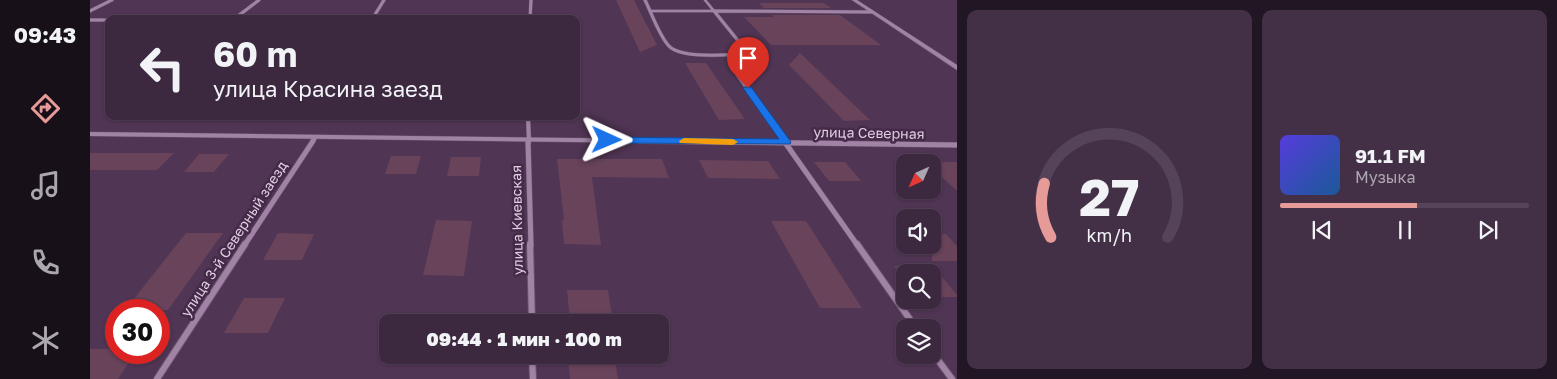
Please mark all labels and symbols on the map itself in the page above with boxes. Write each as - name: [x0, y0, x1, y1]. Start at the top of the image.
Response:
- pin: [727, 37, 769, 88]
- position arrow: [580, 113, 632, 165]
- street label: улица Северная: [813, 123, 925, 142]
- north arrow: [896, 154, 941, 199]
- street label: улица 3-й Северный заезд: [177, 157, 291, 320]
- street label: улица Киевская: [507, 165, 526, 275]
- speed limit sign: 30: [105, 299, 170, 364]

